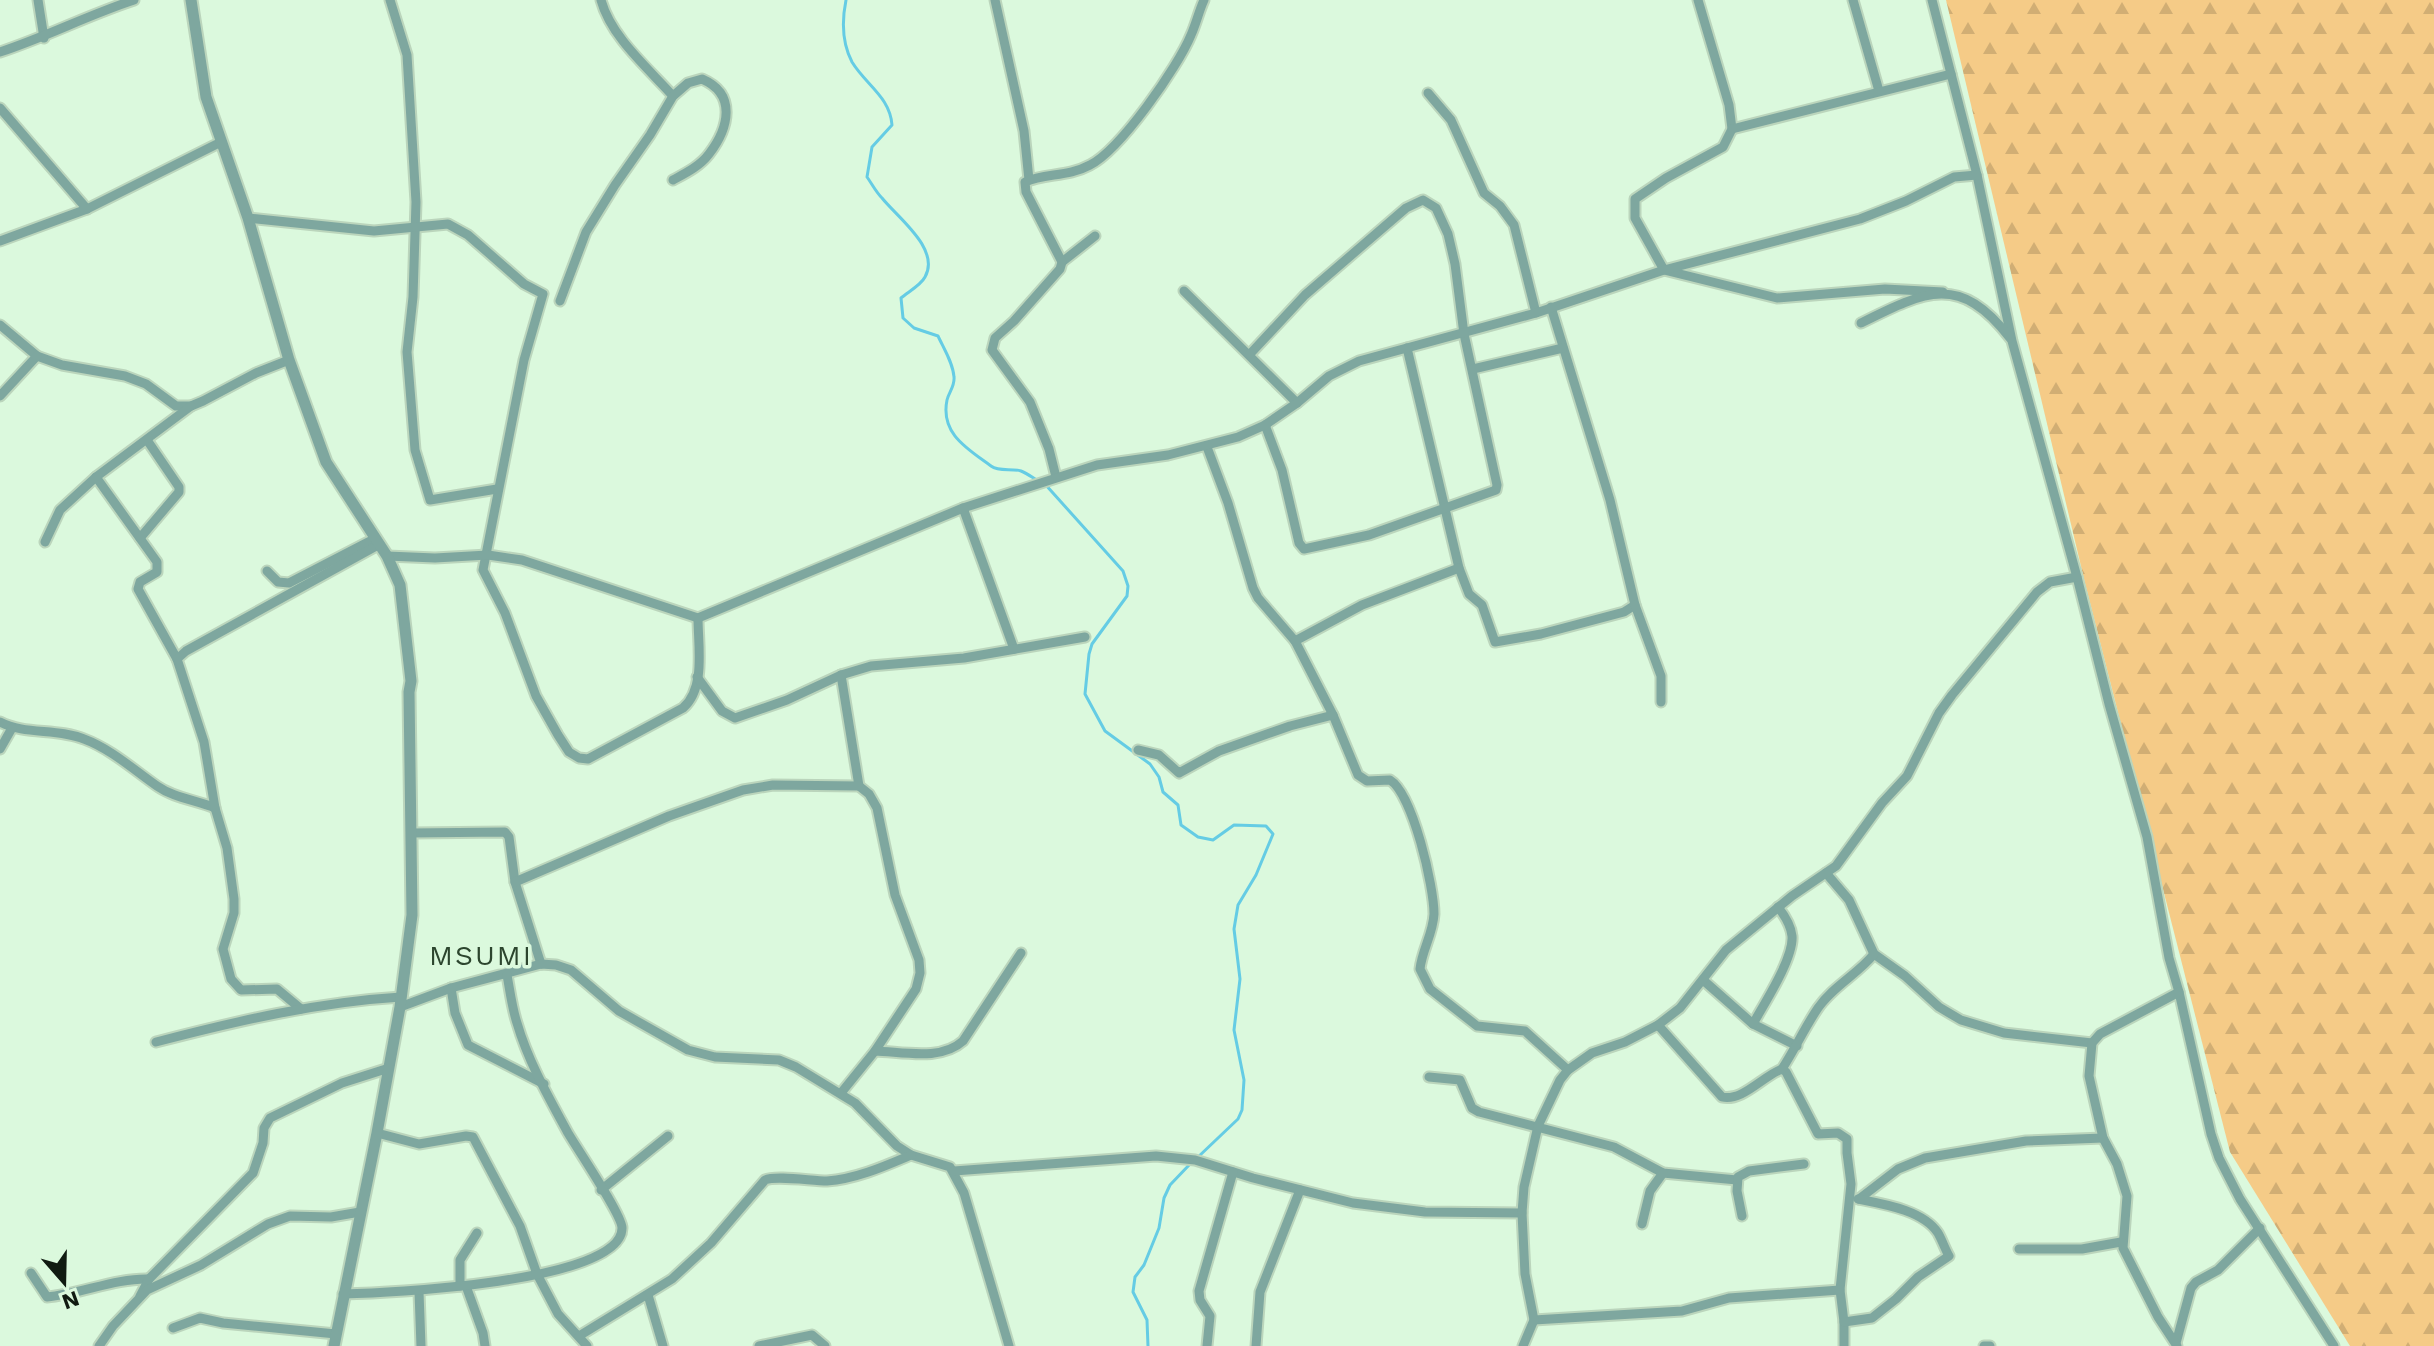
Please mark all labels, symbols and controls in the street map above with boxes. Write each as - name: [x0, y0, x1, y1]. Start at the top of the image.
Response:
- district label: MSUMI: [429, 939, 533, 972]
- north arrow: [24, 1242, 104, 1322]
- text: N: [59, 1286, 83, 1315]

